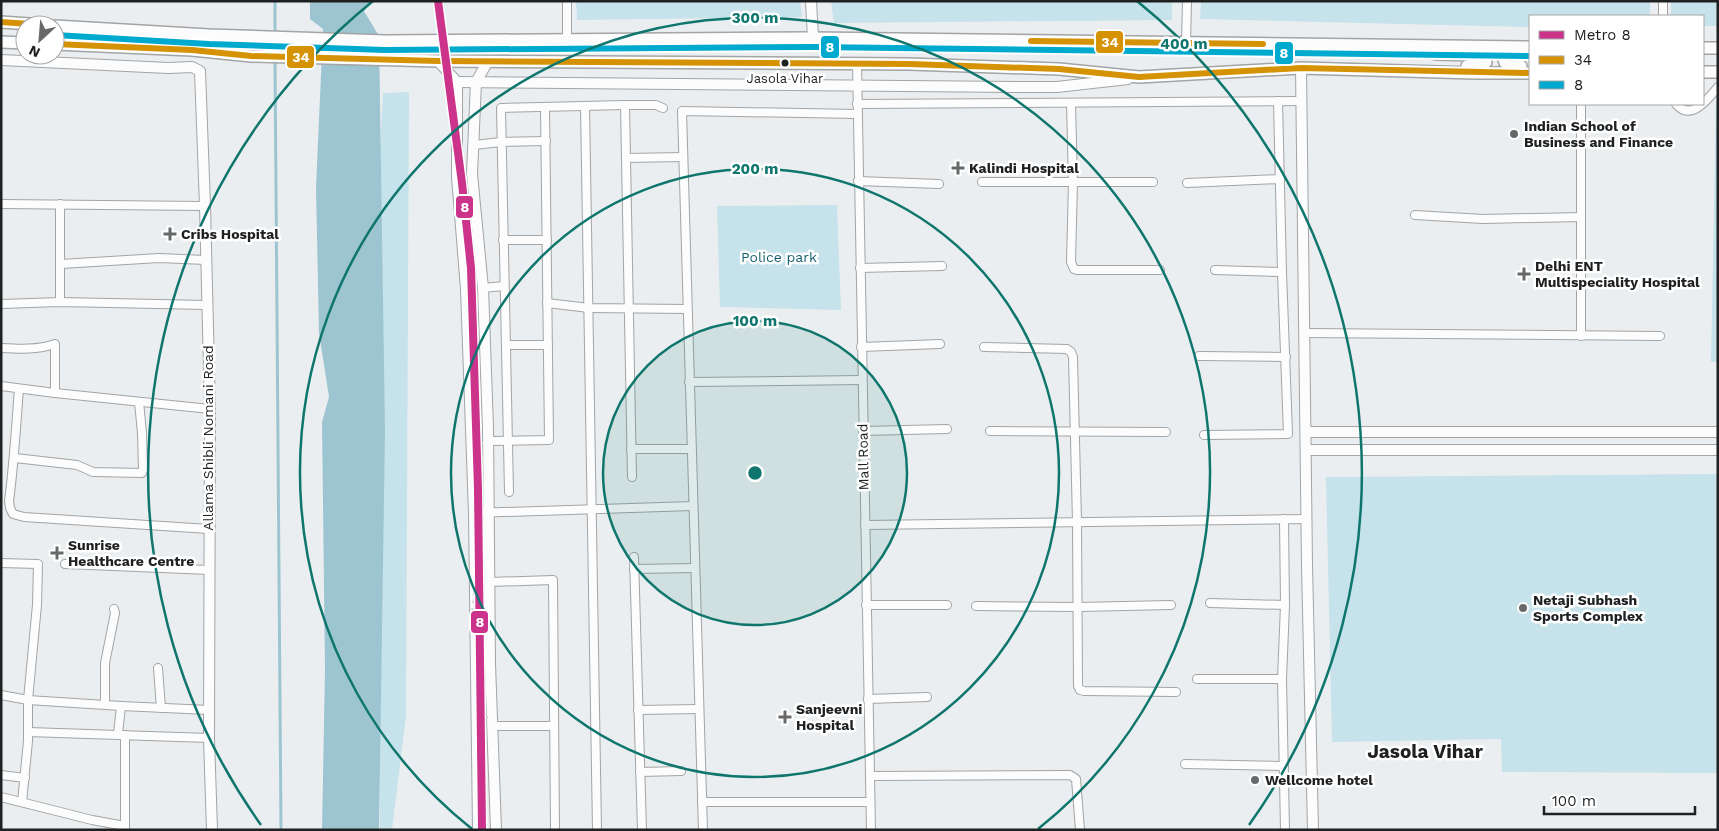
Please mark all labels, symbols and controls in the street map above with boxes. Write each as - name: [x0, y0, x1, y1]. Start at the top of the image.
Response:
- text: 300 m: [732, 9, 778, 27]
- north arrow: [15, 15, 65, 65]
- legend: [1529, 15, 1704, 105]
- text: Metro 8: [1574, 26, 1631, 44]
- line badge: 34: [1095, 30, 1124, 54]
- text: 34: [1101, 34, 1119, 50]
- line badge: 8: [820, 35, 840, 59]
- text: 400 m: [1160, 35, 1208, 53]
- text: 8: [826, 39, 835, 55]
- line badge: 8: [1274, 41, 1294, 65]
- text: N: [26, 42, 42, 61]
- line badge: 34: [286, 45, 315, 69]
- text: 8: [1280, 45, 1289, 61]
- text: 34: [292, 49, 310, 65]
- text: 34: [1574, 51, 1592, 69]
- marker: Jasola Vihar: [780, 58, 790, 68]
- place label: Jasola Vihar: [747, 71, 823, 86]
- text: 8: [1574, 76, 1583, 94]
- place label: Indian School of Business and Finance: [1524, 118, 1673, 150]
- marker: Indian School of Business and Finance: [1508, 128, 1520, 140]
- text: 200 m: [732, 160, 778, 178]
- place label: Kalindi Hospital: [969, 160, 1079, 176]
- marker: Kalindi Hospital: [951, 161, 965, 175]
- line badge: 8: [455, 195, 474, 219]
- text: 8: [461, 199, 470, 215]
- place label: Cribs Hospital: [181, 226, 279, 242]
- marker: Cribs Hospital: [163, 227, 177, 241]
- park label: Police park: [741, 249, 817, 265]
- place label: Delhi ENT Multispeciality Hospital: [1535, 258, 1700, 290]
- marker: Delhi ENT Multispeciality Hospital: [1517, 267, 1531, 281]
- text: 100 m: [733, 312, 777, 330]
- street label: Allama Shibli Nomani Road: [200, 345, 216, 531]
- street label: Mall Road: [854, 423, 872, 491]
- centre of rings: [746, 464, 764, 482]
- place label: Sunrise Healthcare Centre: [68, 537, 194, 569]
- marker: Sunrise Healthcare Centre: [50, 546, 64, 560]
- place label: Netaji Subhash Sports Complex: [1533, 592, 1644, 624]
- marker: Netaji Subhash Sports Complex: [1517, 602, 1529, 614]
- line badge: 8: [470, 610, 489, 634]
- text: 8: [476, 614, 485, 630]
- place label: Sanjeevni Hospital: [796, 701, 862, 733]
- marker: Sanjeevni Hospital: [778, 710, 792, 724]
- district label: Jasola Vihar: [1367, 740, 1484, 763]
- place label: Wellcome hotel: [1265, 772, 1373, 788]
- marker: Wellcome hotel: [1249, 774, 1261, 786]
- scale bar: [1544, 784, 1695, 816]
- text: 100 m: [1552, 792, 1596, 810]

